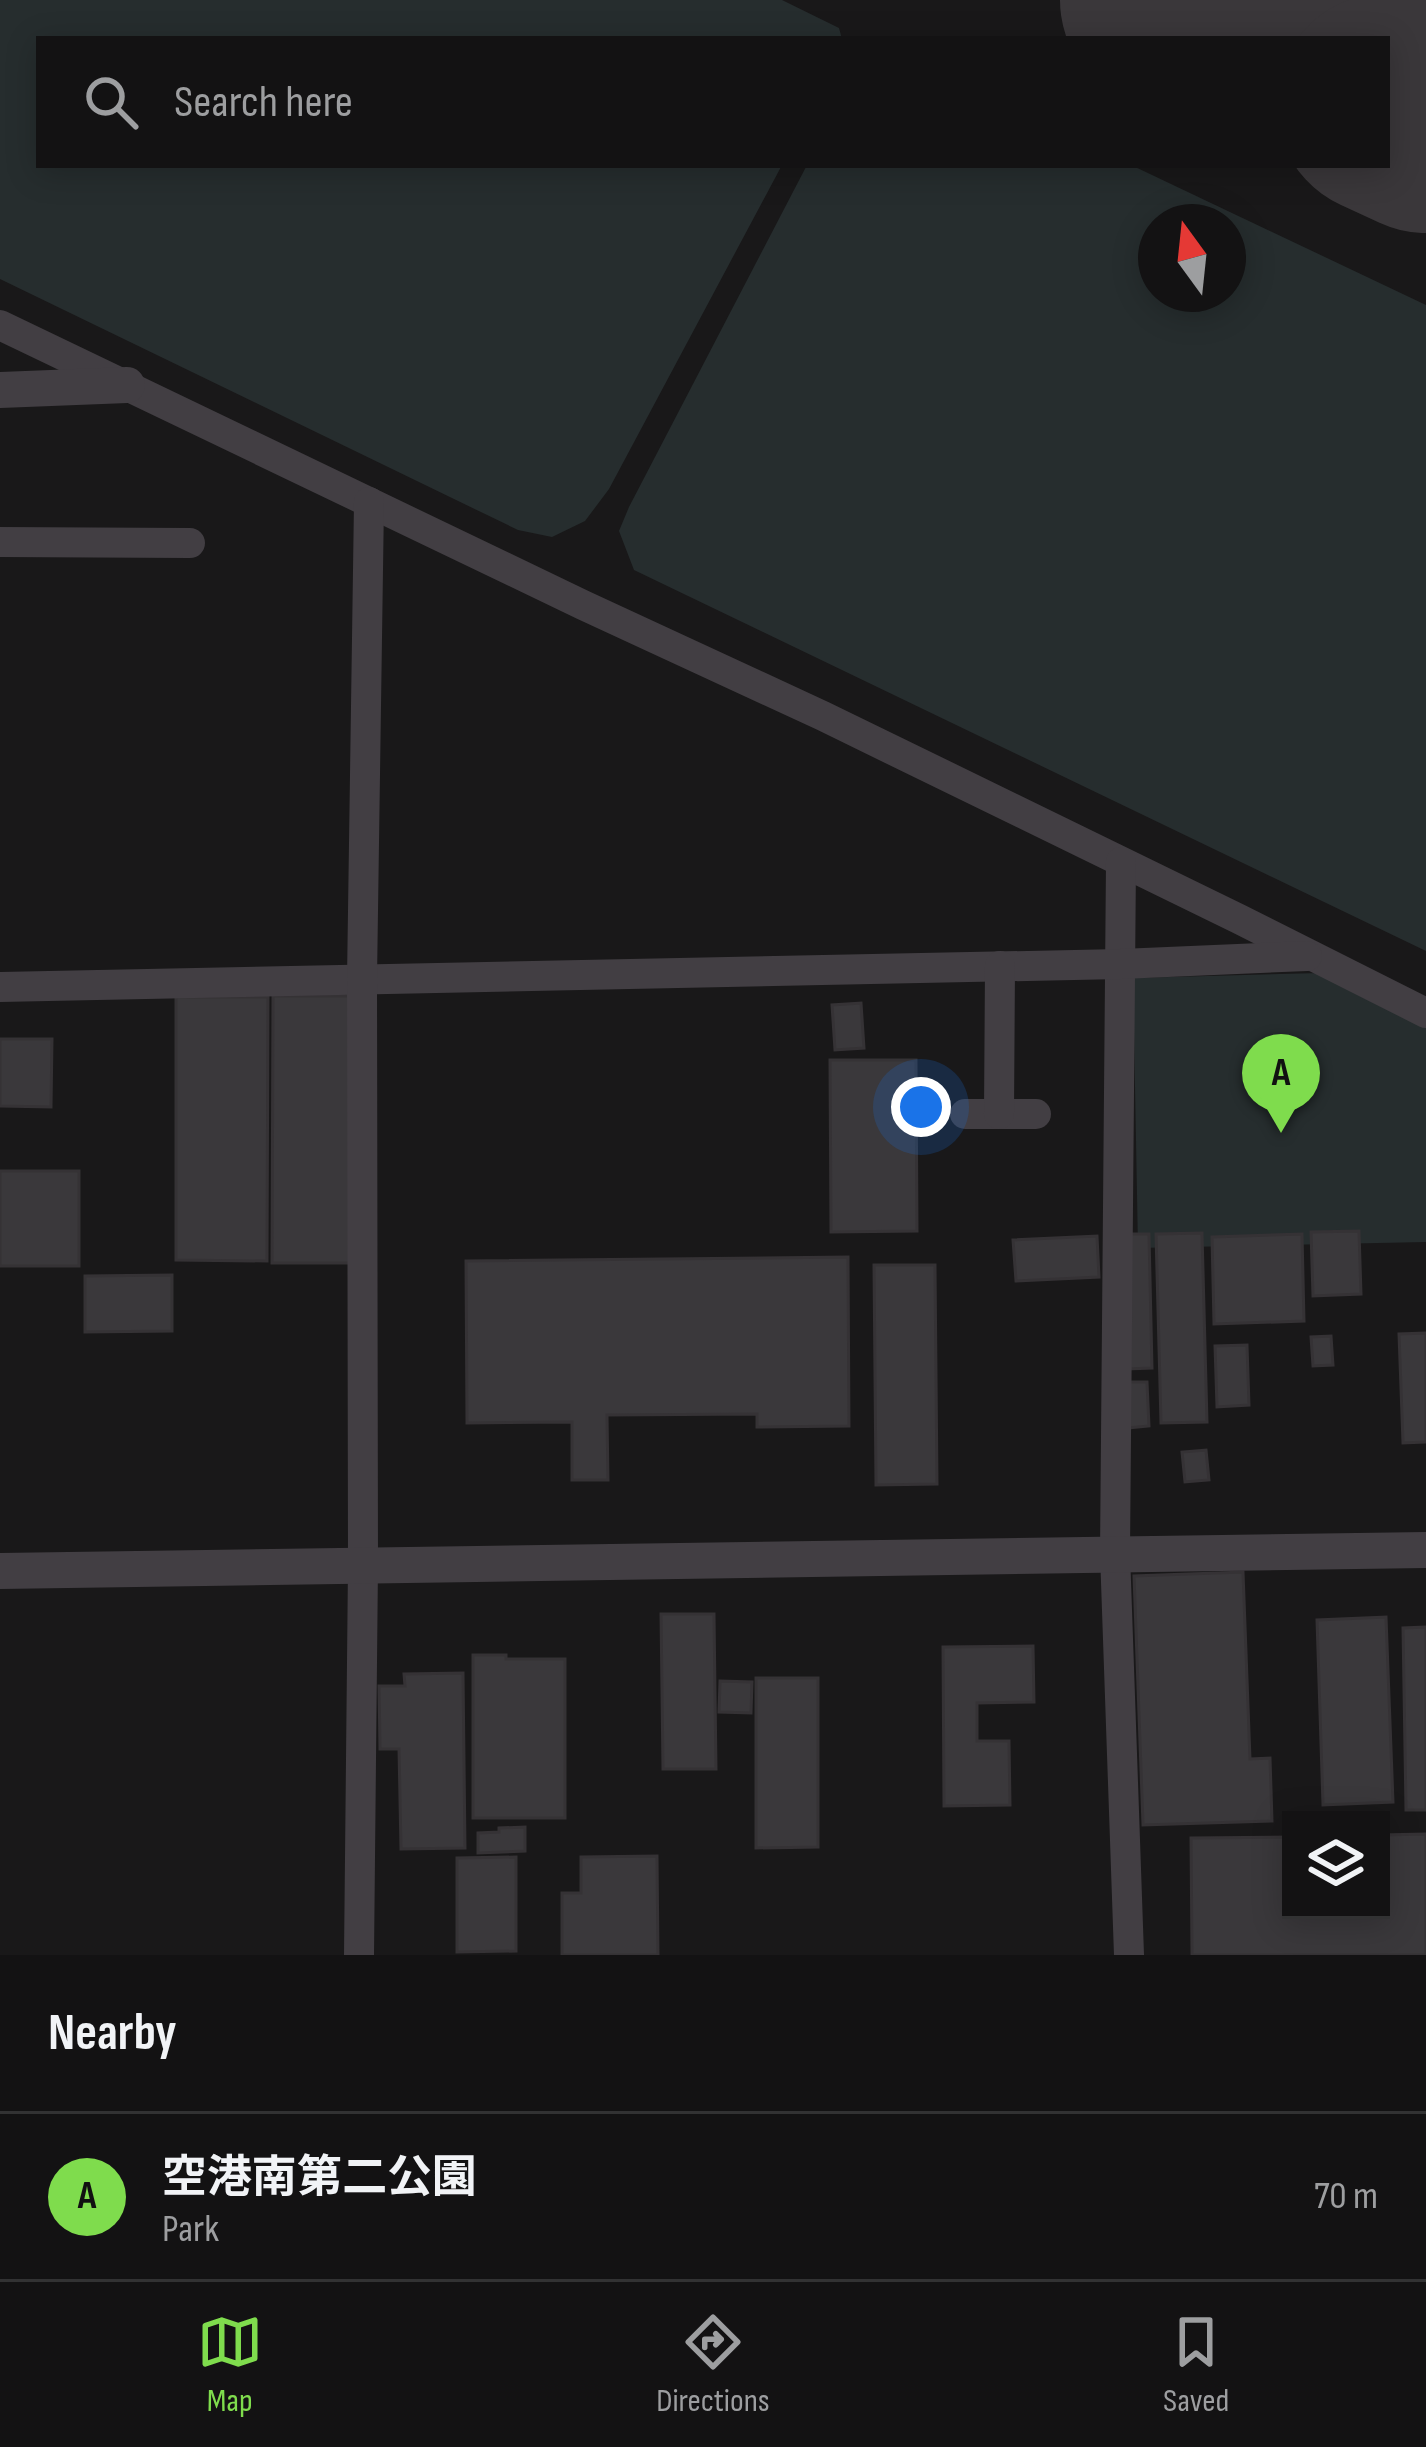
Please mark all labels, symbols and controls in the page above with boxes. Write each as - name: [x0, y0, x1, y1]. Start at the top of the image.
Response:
- search box: [36, 36, 1390, 168]
- icon: search: [78, 69, 144, 135]
- text: Search here: [174, 75, 353, 130]
- north arrow: [1138, 204, 1246, 312]
- pin: A: [1242, 1034, 1320, 1133]
- your location: [891, 1077, 951, 1137]
- map controls: [1282, 1811, 1390, 1919]
- button: layers: [1282, 1811, 1390, 1919]
- text: Nearby: [48, 2003, 177, 2064]
- text: 空港南第二公園: [162, 2151, 477, 2206]
- text: A: [78, 2173, 96, 2220]
- text: 70 m: [1314, 2173, 1378, 2220]
- text: Park: [162, 2206, 219, 2253]
- tab: Map: [197, 2309, 263, 2421]
- tab: Directions: [656, 2309, 770, 2421]
- tab: Saved: [1163, 2309, 1229, 2421]

